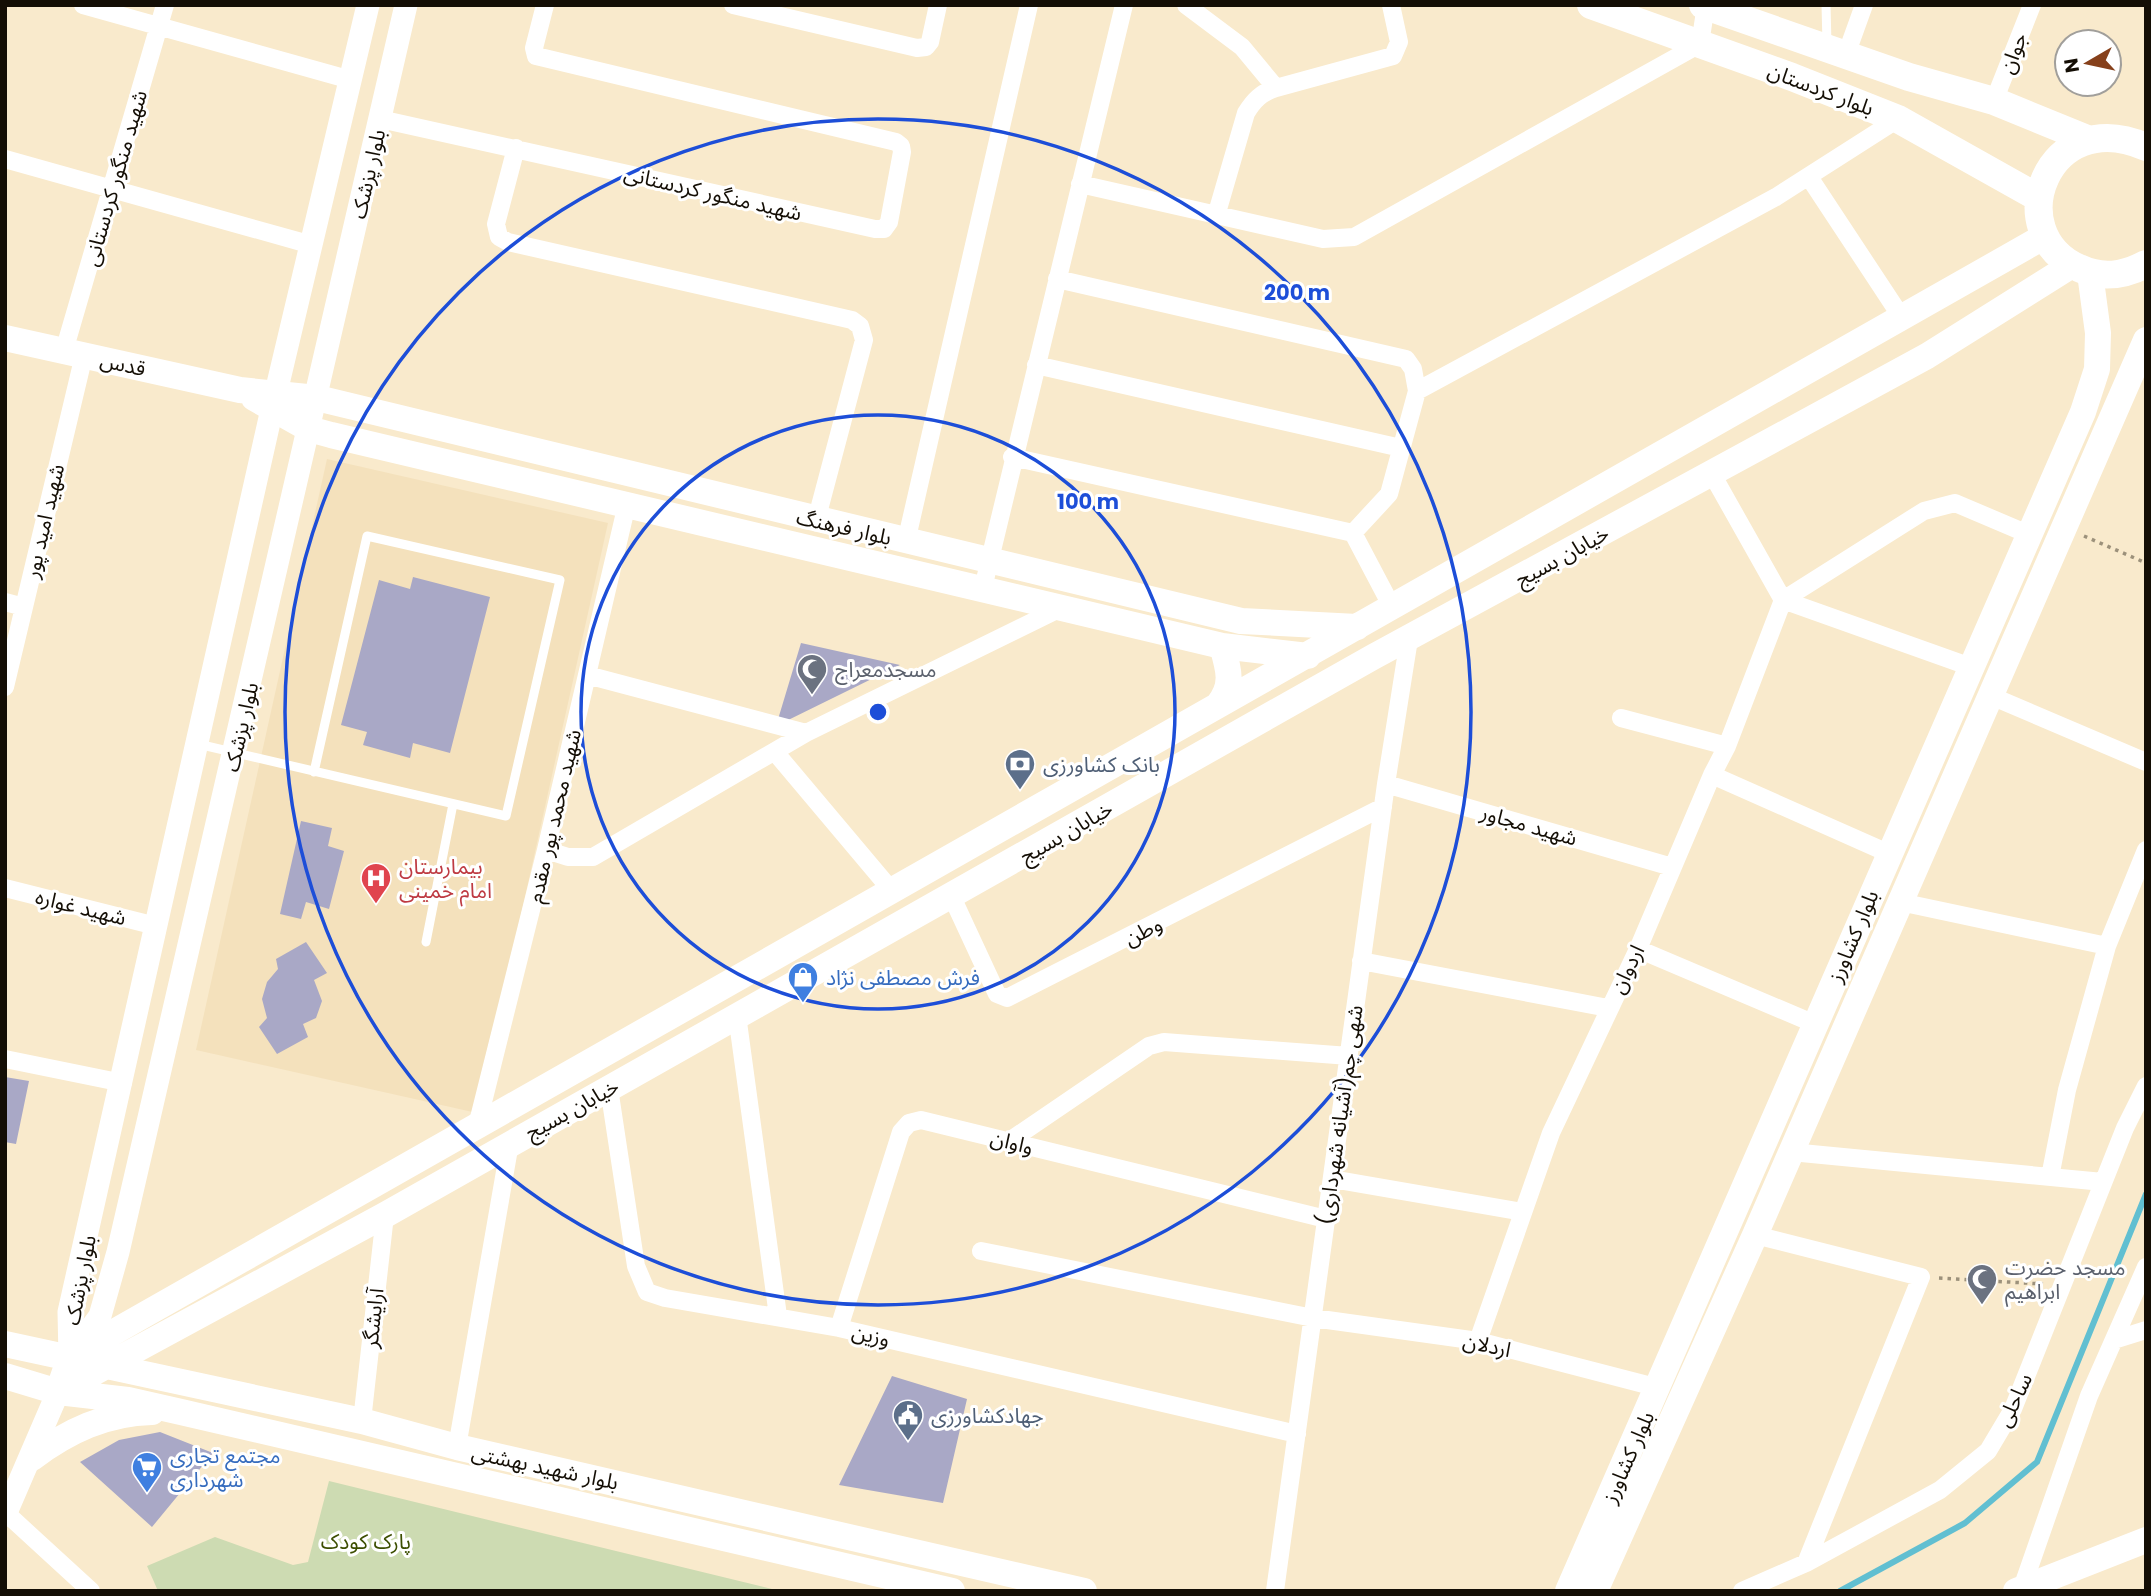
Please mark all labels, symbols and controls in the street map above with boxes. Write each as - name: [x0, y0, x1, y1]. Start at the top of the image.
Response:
- street label: جوان: [1992, 28, 2034, 78]
- north arrow: [2053, 28, 2123, 98]
- street label: بلوار کردستان: [1764, 56, 1878, 122]
- text: N: [2057, 56, 2086, 75]
- street label: شهید منگور کردستانی: [76, 87, 154, 269]
- street label: بلوار پزشک: [344, 126, 392, 222]
- street label: شهید منگور کردستانی: [621, 158, 805, 228]
- text: 200 m: [1264, 278, 1330, 307]
- street label: قدس: [97, 345, 149, 383]
- street label: شهید امید پور: [17, 461, 71, 582]
- text: 100 m: [1057, 487, 1119, 516]
- street label: بلوار فرهنگ: [794, 502, 894, 552]
- street label: خیابان بسیج: [1510, 518, 1615, 595]
- mosque icon: مسجدمعراج: [795, 652, 829, 696]
- place label: مسجدمعراج: [835, 655, 937, 685]
- street label: بلوار پزشک: [217, 679, 265, 775]
- centre of rings: [866, 700, 890, 724]
- street label: شهید محمد پور مقدم: [520, 726, 590, 906]
- bank icon: بانک کشاورزی: [1003, 747, 1037, 791]
- place label: بانک کشاورزی: [1043, 750, 1160, 779]
- street label: خیابان بسیج: [1014, 794, 1118, 871]
- street label: شهید مجاور: [1476, 797, 1581, 853]
- place label: بیمارستان امام خمینی: [399, 852, 492, 907]
- hospital icon: بیمارستان امام خمینی: [359, 861, 393, 905]
- street label: شهید غواره: [33, 882, 129, 932]
- street label: بلوار کشاورز: [1820, 885, 1885, 988]
- street label: وطن: [1119, 909, 1167, 953]
- street label: اردوان: [1603, 940, 1651, 998]
- shop icon: فرش مصطفی نژاد: [786, 960, 820, 1004]
- place label: فرش مصطفی نژاد: [826, 963, 980, 992]
- street label: شهی چم(آشیانه شهرداری): [1310, 1003, 1371, 1227]
- street label: خیابان بسیج: [520, 1071, 625, 1148]
- street label: واوان: [988, 1123, 1036, 1161]
- street label: بلوار پزشک: [57, 1233, 103, 1327]
- place label: مسجد حضرت ابراهیم: [2005, 1253, 2126, 1307]
- mosque icon: مسجد حضرت ابراهیم: [1965, 1262, 1999, 1306]
- street label: آرایشگر: [355, 1286, 391, 1350]
- street label: وزین: [849, 1317, 893, 1353]
- street label: اردلان: [1460, 1326, 1514, 1364]
- street label: ساحلی: [1989, 1368, 2039, 1432]
- public building icon: جهادکشاورزی: [891, 1398, 925, 1442]
- place label: جهادکشاورزی: [931, 1401, 1044, 1430]
- street label: بلوار کشاورز: [1594, 1407, 1661, 1508]
- street label: بلوار شهید بهشتی: [469, 1437, 621, 1497]
- place label: مجتمع تجاری شهرداری: [170, 1441, 281, 1494]
- supermarket icon: مجتمع تجاری شهرداری: [130, 1450, 164, 1494]
- park label: پارک کودک: [321, 1527, 411, 1556]

